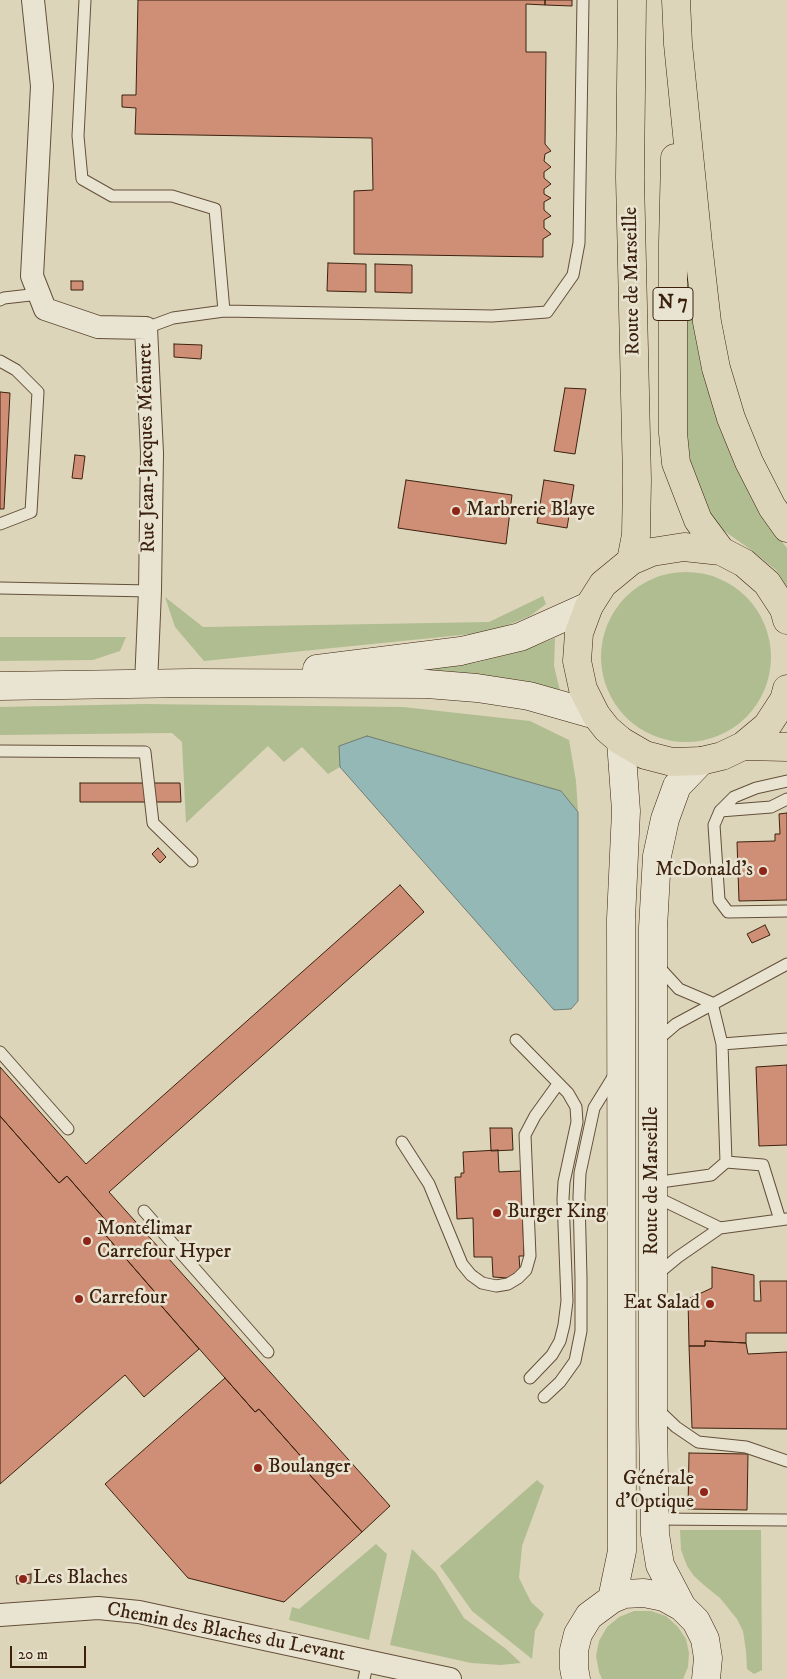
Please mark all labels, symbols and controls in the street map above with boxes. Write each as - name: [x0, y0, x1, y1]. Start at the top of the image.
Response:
- street label: Route de Marseille: [620, 206, 646, 356]
- road number: N 7: [653, 288, 693, 320]
- street label: Rue Jean-Jacques Ménuret: [134, 343, 162, 553]
- place label: Marbrerie Blaye: [466, 499, 595, 523]
- marker: Marbrerie Blaye: [450, 505, 462, 517]
- place label: McDonald's: [655, 859, 753, 883]
- marker: McDonald's: [757, 865, 769, 877]
- street label: Route de Marseille: [641, 1107, 665, 1255]
- place label: Burger King: [507, 1201, 606, 1225]
- marker: Burger King: [491, 1207, 503, 1219]
- place label: Montélimar Carrefour Hyper: [97, 1218, 231, 1265]
- marker: Montélimar Carrefour Hyper: [81, 1235, 93, 1247]
- place label: Carrefour: [89, 1287, 167, 1311]
- place label: Eat Salad: [623, 1292, 700, 1316]
- marker: Carrefour: [73, 1293, 85, 1305]
- marker: Eat Salad: [704, 1298, 716, 1310]
- place label: Boulanger: [268, 1456, 350, 1480]
- marker: Boulanger: [252, 1462, 264, 1474]
- place label: Générale d'Optique: [615, 1468, 694, 1515]
- marker: Générale d'Optique: [698, 1486, 710, 1498]
- place label: Les Blaches: [33, 1567, 128, 1591]
- marker: Les Blaches: [17, 1573, 29, 1585]
- street label: Chemin des Blaches du Levant: [105, 1598, 347, 1668]
- scale bar: [12, 1636, 89, 1668]
- text: 20 m: [18, 1645, 48, 1664]

